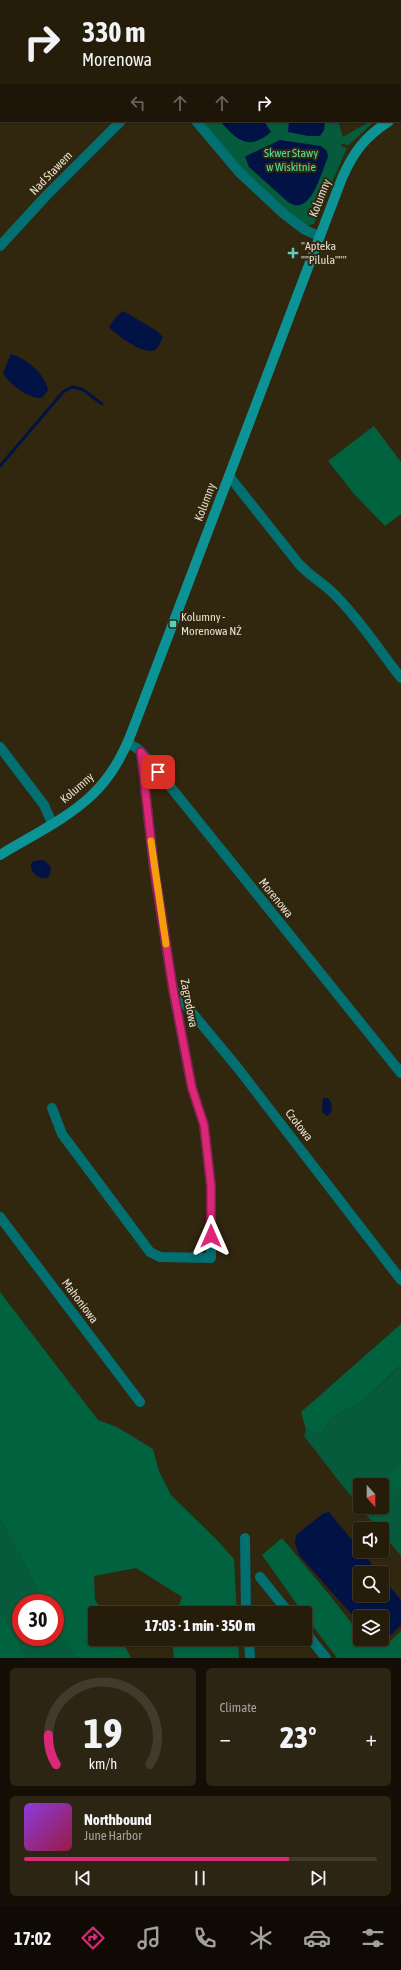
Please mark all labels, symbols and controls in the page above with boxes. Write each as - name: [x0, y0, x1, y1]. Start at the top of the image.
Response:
- icon: right: [16, 16, 68, 68]
- text: 330 m: [82, 16, 145, 48]
- text: Morenowa: [82, 49, 152, 70]
- icon: left: [127, 92, 149, 114]
- icon: ahead: [169, 92, 191, 114]
- icon: ahead: [211, 92, 233, 114]
- icon: right: [253, 92, 275, 114]
- park label: Skwer Stawy w Wiskitnie: [264, 146, 318, 174]
- street label: Nad Stawem: [27, 148, 75, 198]
- street label: Kolumny: [306, 177, 334, 219]
- place label: "Apteka ""Pilula""": [301, 239, 347, 267]
- marker: "Apteka ""Pilula""": [288, 248, 298, 258]
- street label: Kolumny: [191, 481, 219, 523]
- place label: Kolumny - Morenowa NŻ: [181, 610, 242, 638]
- marker: Kolumny - Morenowa NŻ: [168, 619, 178, 629]
- pin: [141, 755, 175, 789]
- icon: arrive: [147, 761, 169, 783]
- street label: Kolumny: [57, 770, 97, 806]
- street label: Morenowa: [256, 875, 296, 921]
- street label: Zagrodowa: [177, 978, 201, 1028]
- street label: Czołowa: [282, 1106, 316, 1144]
- position arrow: [190, 1215, 232, 1257]
- street label: Mahoniowa: [59, 1276, 101, 1326]
- north arrow: [353, 1478, 389, 1514]
- map controls: [353, 1478, 389, 1646]
- button: sound: [353, 1522, 389, 1558]
- button: search: [353, 1566, 389, 1602]
- speed limit sign: 30: [12, 1594, 64, 1646]
- button: layers: [353, 1610, 389, 1646]
- text: 17:03 · 1 min · 350 m: [145, 1617, 255, 1634]
- text: Climate: [220, 1700, 257, 1715]
- text: 19: [83, 1709, 122, 1757]
- text: 23°: [280, 1720, 316, 1754]
- text: −: [220, 1725, 231, 1751]
- text: +: [366, 1725, 377, 1751]
- text: km/h: [89, 1756, 117, 1772]
- text: Northbound: [84, 1811, 152, 1828]
- text: June Harbor: [84, 1828, 142, 1843]
- icon: previous: [72, 1867, 94, 1889]
- icon: pause: [189, 1867, 211, 1889]
- icon: next: [307, 1867, 329, 1889]
- icon: directions: [79, 1924, 107, 1952]
- icon: music: [135, 1924, 163, 1952]
- icon: phone: [191, 1924, 219, 1952]
- icon: climate: [247, 1924, 275, 1952]
- icon: car: [303, 1924, 331, 1952]
- icon: filters: [359, 1924, 387, 1952]
- text: 17:02: [14, 1928, 51, 1949]

